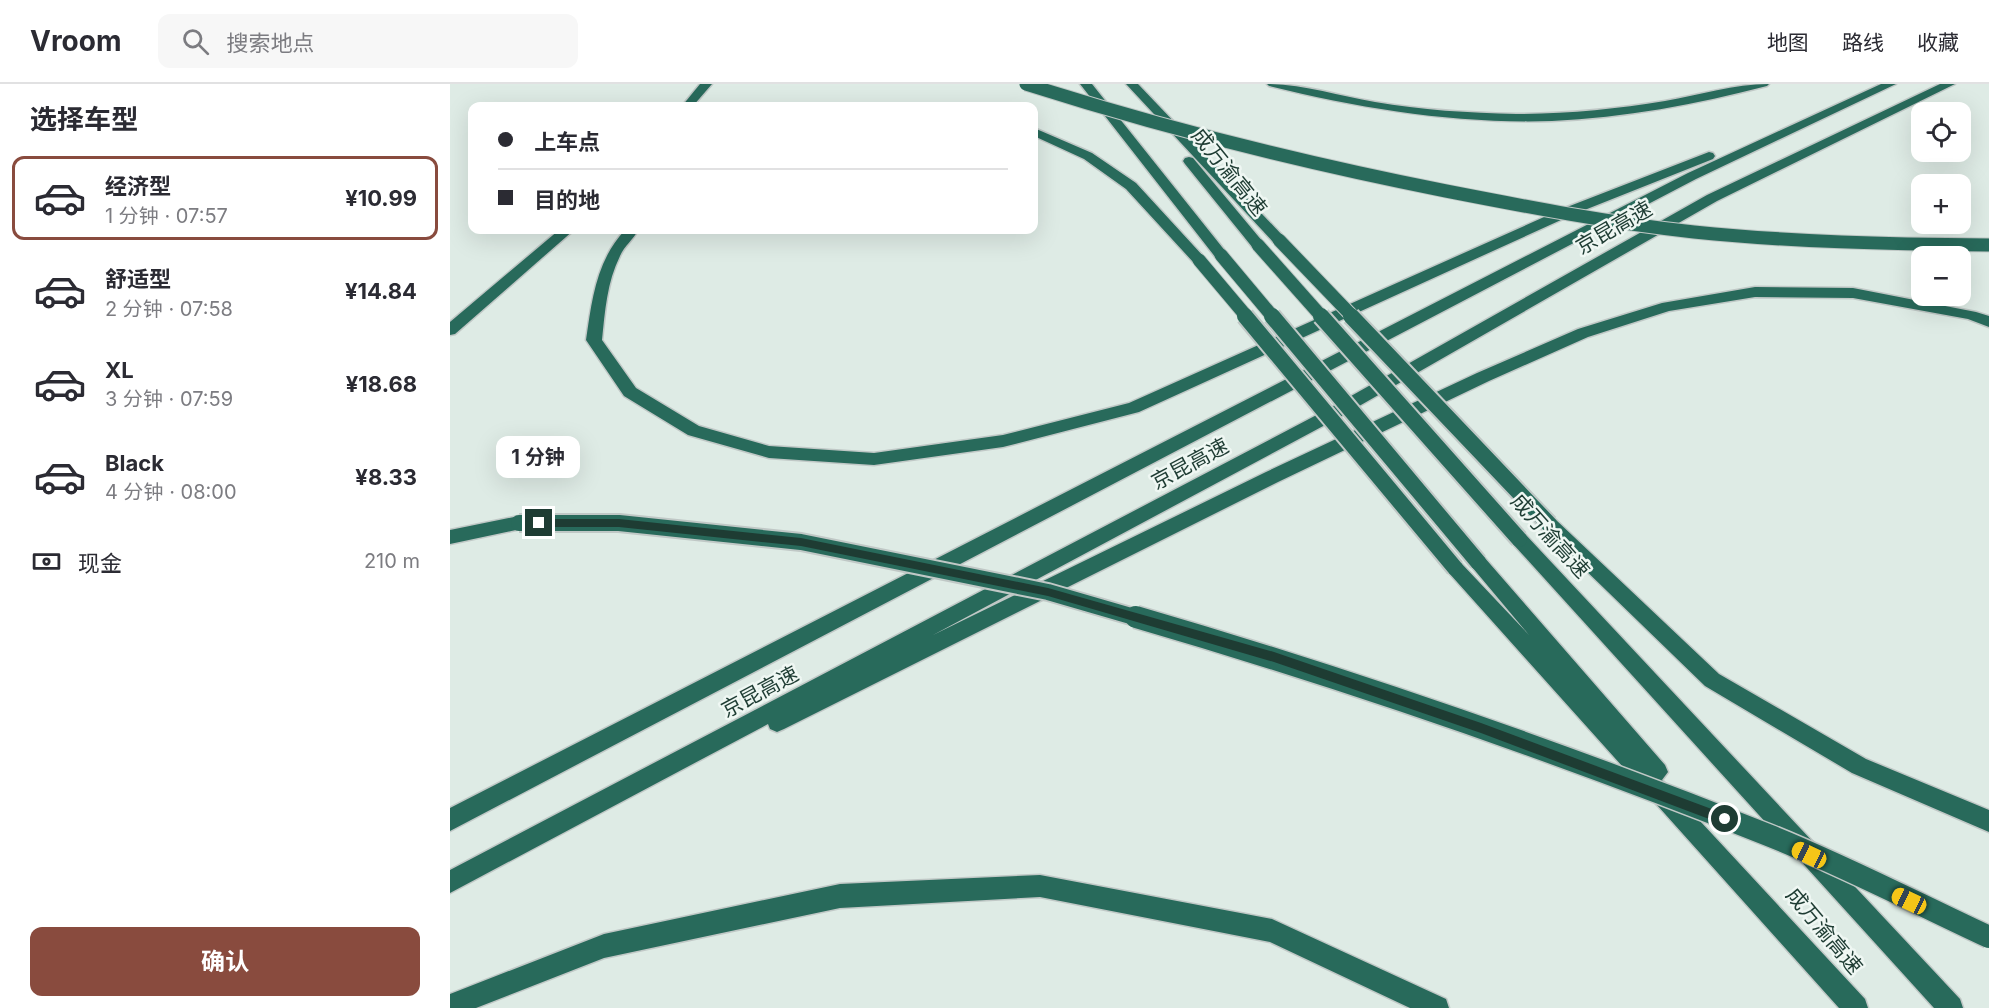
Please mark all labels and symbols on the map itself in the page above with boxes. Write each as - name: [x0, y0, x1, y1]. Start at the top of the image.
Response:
- street label: 成万渝高速: [1187, 123, 1272, 220]
- street label: 京昆高速: [1571, 196, 1656, 259]
- street label: 京昆高速: [1147, 433, 1233, 494]
- callout: 1 分钟: [497, 436, 581, 478]
- street label: 成万渝高速: [1506, 488, 1595, 583]
- route end: [525, 509, 552, 536]
- street label: 京昆高速: [717, 661, 803, 722]
- route start: [1711, 805, 1738, 832]
- car: [1789, 839, 1829, 871]
- street label: 成万渝高速: [1781, 882, 1868, 979]
- car: [1889, 885, 1929, 917]

